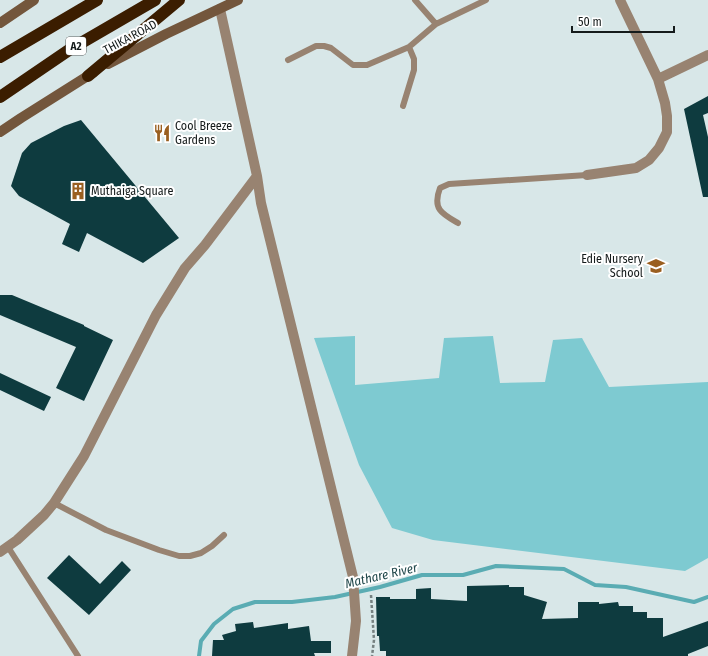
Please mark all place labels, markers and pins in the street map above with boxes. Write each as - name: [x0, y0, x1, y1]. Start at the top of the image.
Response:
- place label: Cool Breeze Gardens: [175, 119, 232, 147]
- restaurant icon: Cool Breeze Gardens: [152, 123, 172, 143]
- building icon: Muthaiga Square: [68, 181, 88, 201]
- place label: Muthaiga Square: [91, 184, 173, 198]
- place label: Edie Nursery School: [581, 252, 644, 280]
- school or university icon: Edie Nursery School: [646, 256, 666, 276]

